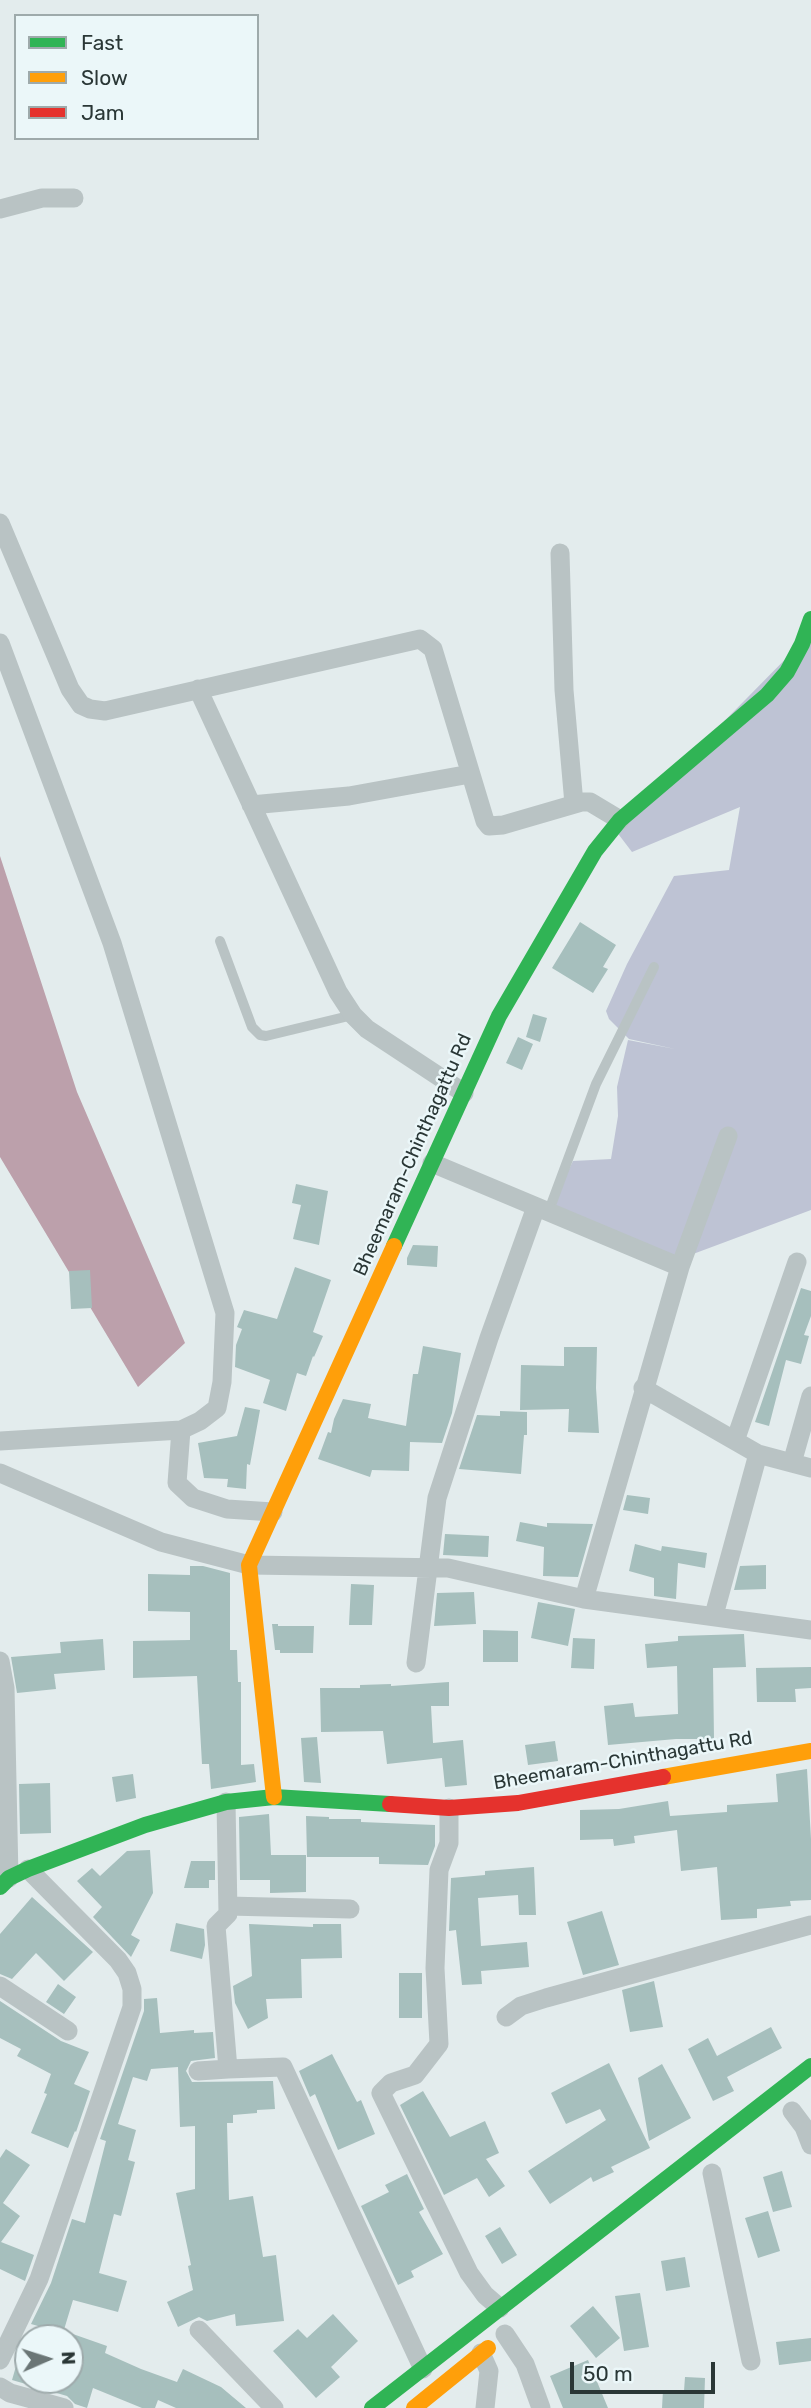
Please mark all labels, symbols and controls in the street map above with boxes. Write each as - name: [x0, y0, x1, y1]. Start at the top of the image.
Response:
- legend: [14, 14, 259, 140]
- text: Fast: [81, 30, 123, 55]
- text: Slow: [81, 65, 128, 90]
- text: Jam: [81, 100, 125, 125]
- street label: Bheemaram-Chinthagattu Rd: [349, 1030, 477, 1280]
- street label: Bheemaram-Chinthagattu Rd: [492, 1727, 754, 1795]
- north arrow: [14, 2324, 84, 2394]
- scale bar: [573, 2348, 718, 2392]
- text: N: [57, 2351, 80, 2365]
- text: 50 m: [583, 2361, 633, 2386]

